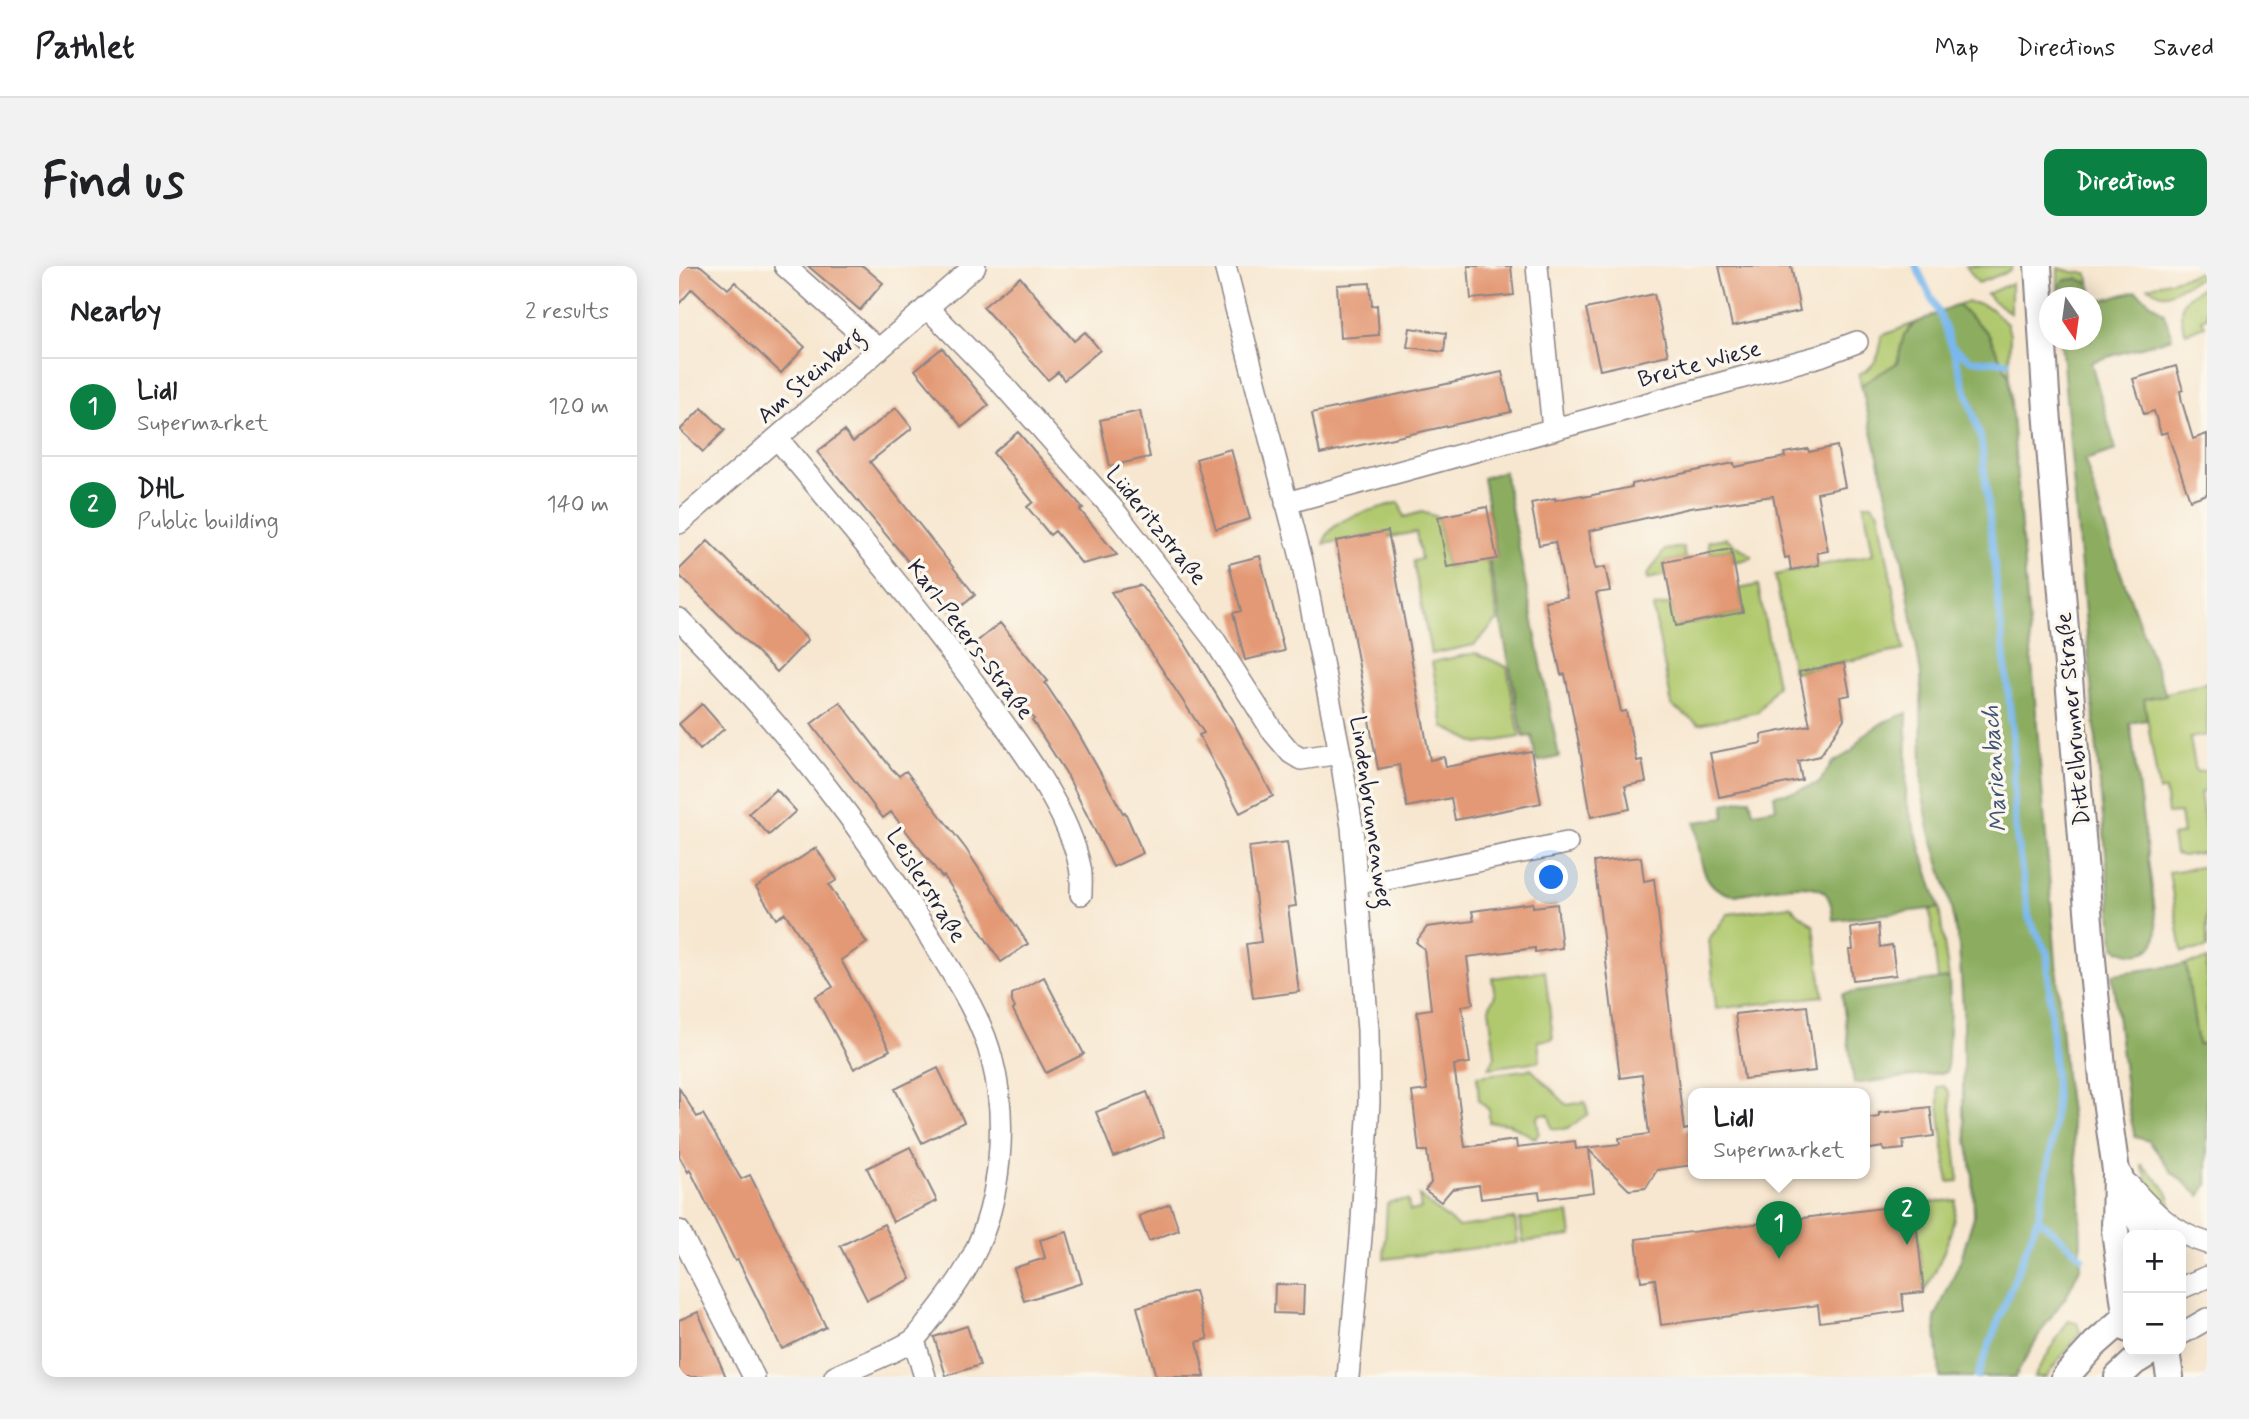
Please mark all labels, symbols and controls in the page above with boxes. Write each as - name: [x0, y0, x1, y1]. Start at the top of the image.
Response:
- text: Pathlet: [35, 26, 135, 70]
- text: Map: [1935, 33, 1979, 64]
- text: Directions: [2017, 33, 2115, 64]
- text: Saved: [2153, 33, 2214, 64]
- button: Directions: [2044, 149, 2207, 216]
- text: Find us: [42, 150, 185, 215]
- north arrow: [2039, 287, 2102, 350]
- text: Nearby: [70, 292, 161, 331]
- text: 2 results: [525, 297, 609, 327]
- street label: Am Steinberg: [752, 322, 872, 433]
- street label: Breite Wiese: [1635, 334, 1764, 396]
- text: Lidl: [137, 375, 177, 409]
- text: 1: [88, 392, 98, 422]
- text: 120 m: [548, 392, 609, 422]
- text: Supermarket: [137, 409, 268, 439]
- street label: Lüderitzstraße: [1098, 461, 1213, 592]
- text: DHL: [137, 473, 185, 507]
- text: 2: [87, 490, 99, 520]
- text: 140 m: [546, 490, 609, 520]
- text: Public building: [137, 507, 279, 537]
- street label: Karl-Peters-Straße: [899, 554, 1039, 726]
- street label: Dittelbrunner Straße: [2050, 611, 2098, 827]
- water label: Marienbach: [1976, 705, 2015, 833]
- street label: Lindenbrunnenweg: [1340, 714, 1398, 911]
- street label: Leislerstraße: [878, 823, 972, 949]
- your location: [1534, 860, 1568, 894]
- popup: [1688, 1088, 1870, 1179]
- text: Lidl: [1713, 1102, 1754, 1136]
- text: Supermarket: [1713, 1136, 1845, 1166]
- pin: 2: [1884, 1187, 1930, 1245]
- pin: 1: [1756, 1201, 1802, 1259]
- map controls: [2123, 1230, 2186, 1356]
- button: +: [2123, 1230, 2186, 1293]
- button: −: [2123, 1293, 2186, 1356]

